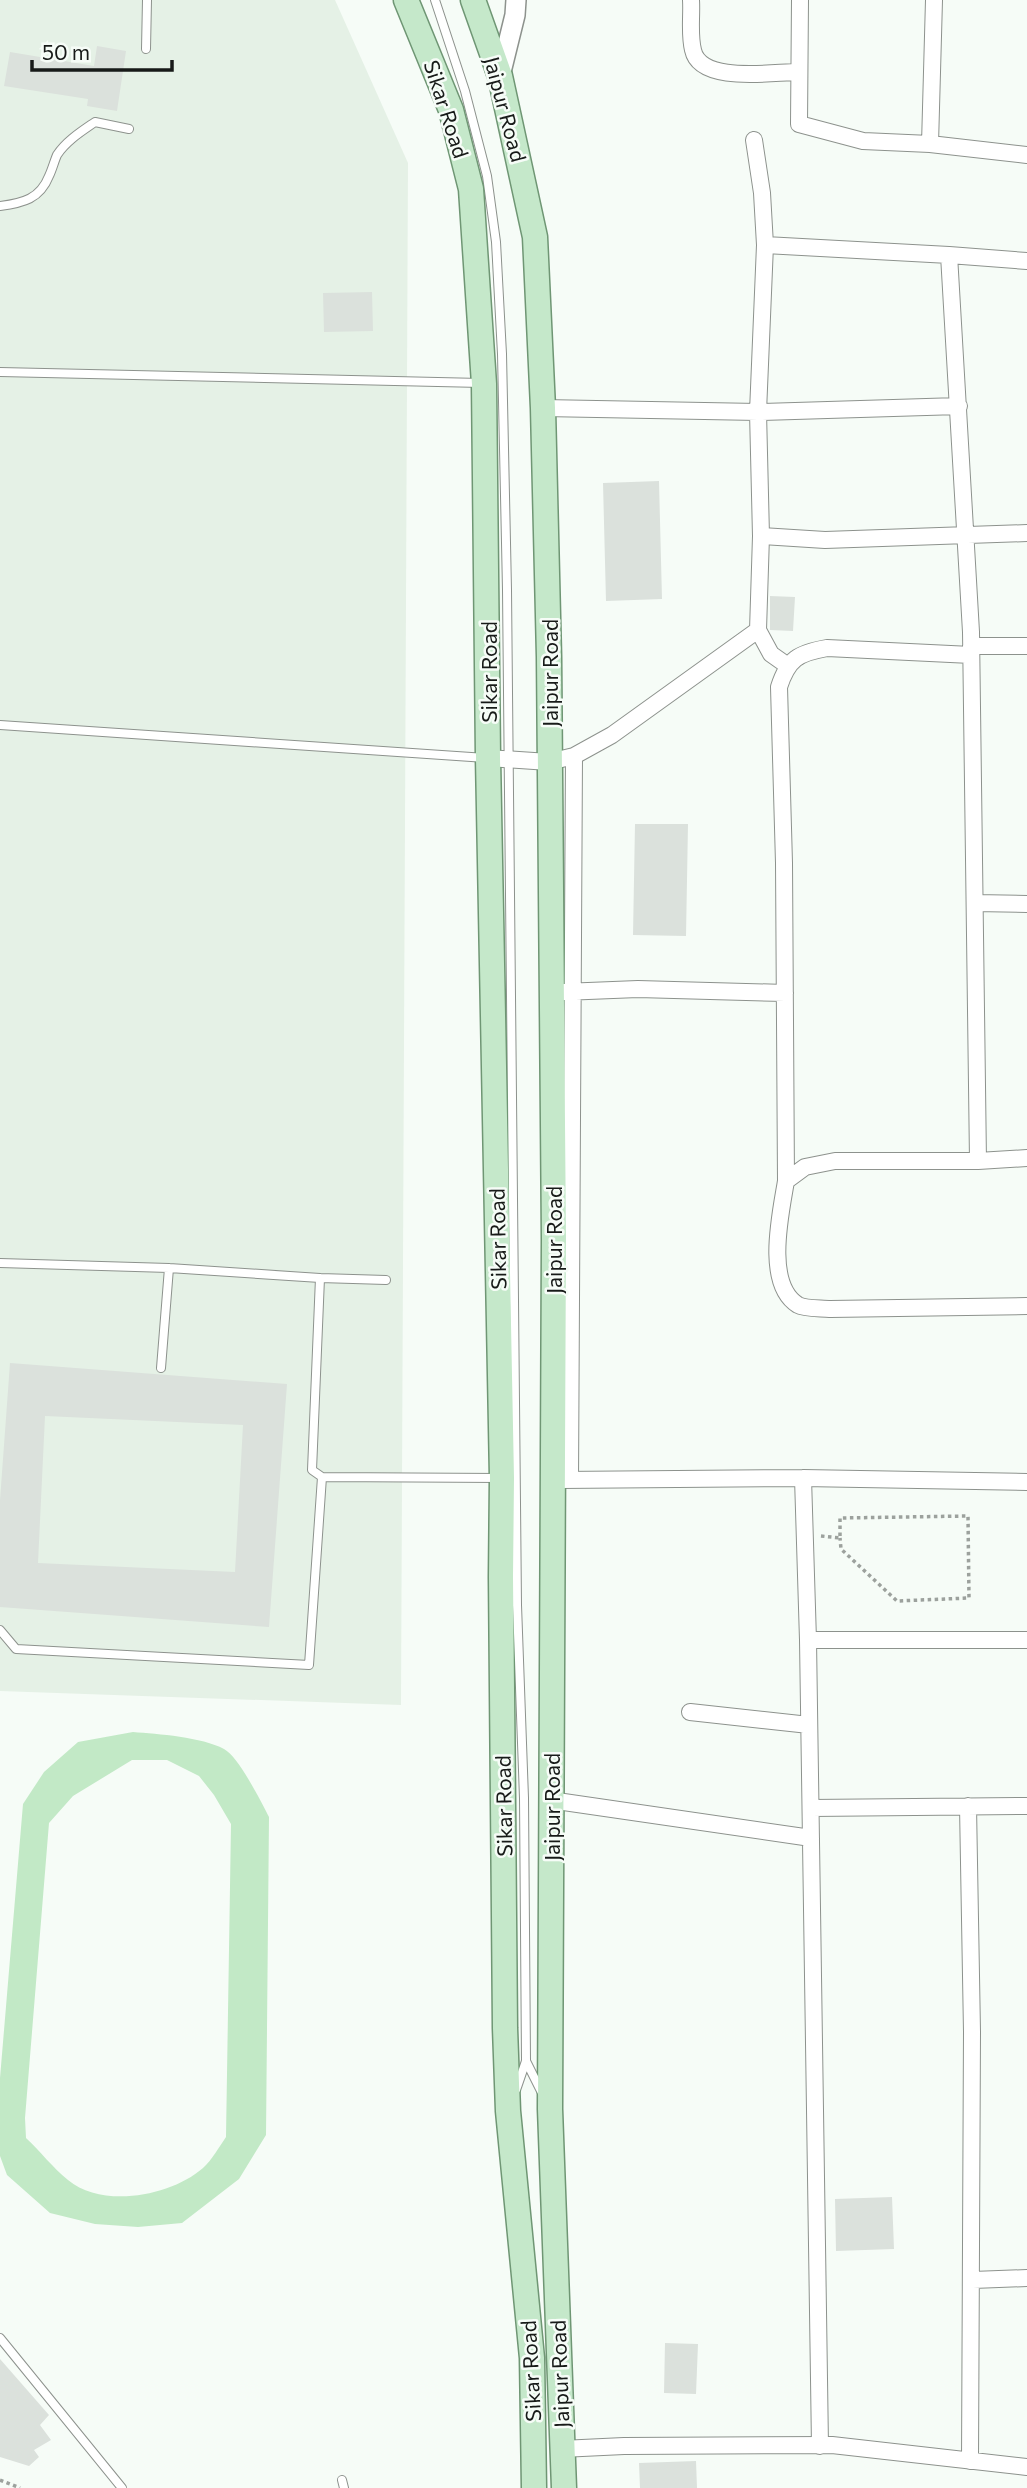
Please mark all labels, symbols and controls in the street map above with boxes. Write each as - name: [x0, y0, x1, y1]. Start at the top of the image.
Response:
- scale bar: [32, 28, 172, 72]
- text: 50 m: [42, 39, 90, 64]
- street label: Jaipur Road: [480, 54, 532, 164]
- street label: Sikar Road: [419, 57, 475, 161]
- street label: Jaipur Road: [537, 619, 562, 727]
- street label: Sikar Road: [476, 621, 501, 723]
- street label: Jaipur Road: [541, 1186, 566, 1294]
- street label: Sikar Road: [484, 1188, 510, 1290]
- street label: Jaipur Road: [539, 1753, 564, 1861]
- street label: Sikar Road: [490, 1755, 516, 1857]
- street label: Sikar Road: [515, 2320, 545, 2422]
- street label: Jaipur Road: [545, 2320, 573, 2428]

